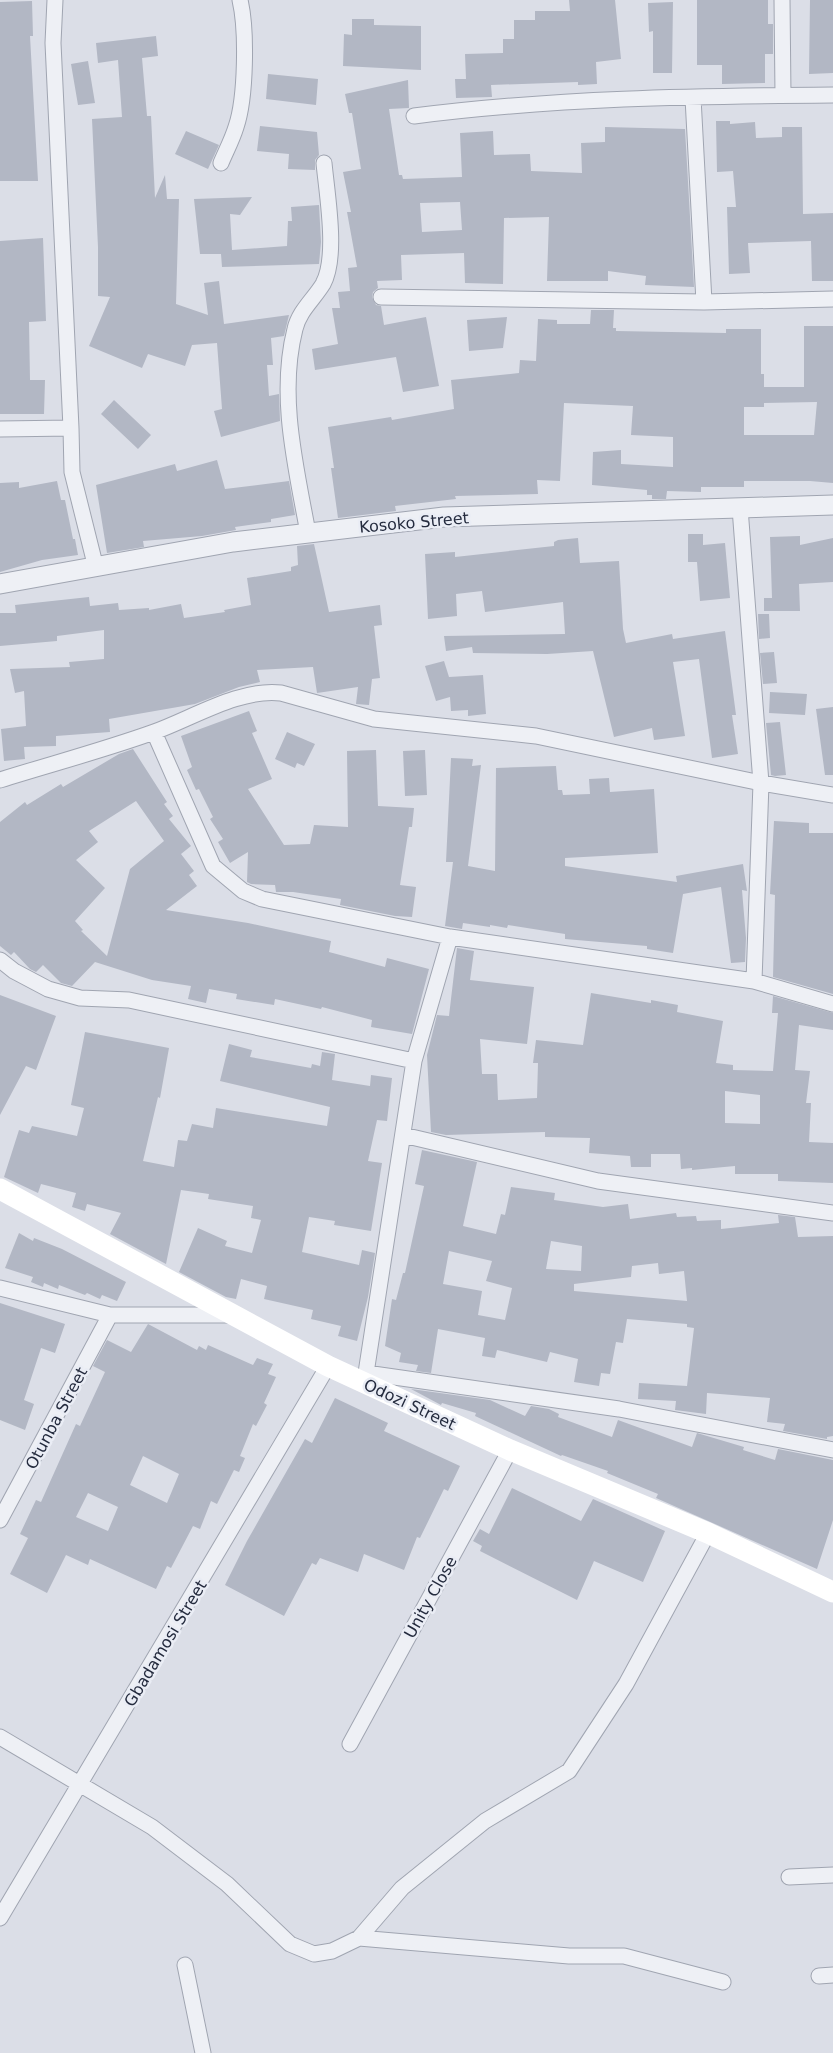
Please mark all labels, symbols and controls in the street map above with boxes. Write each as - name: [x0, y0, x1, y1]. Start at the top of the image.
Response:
- street label: Kosoko Street: [359, 508, 470, 537]
- street label: Otunba Street: [22, 1364, 91, 1472]
- street label: Odozi Street: [361, 1375, 459, 1434]
- street label: Unity Close: [400, 1553, 461, 1642]
- street label: Gbadamosi Street: [120, 1577, 211, 1710]

